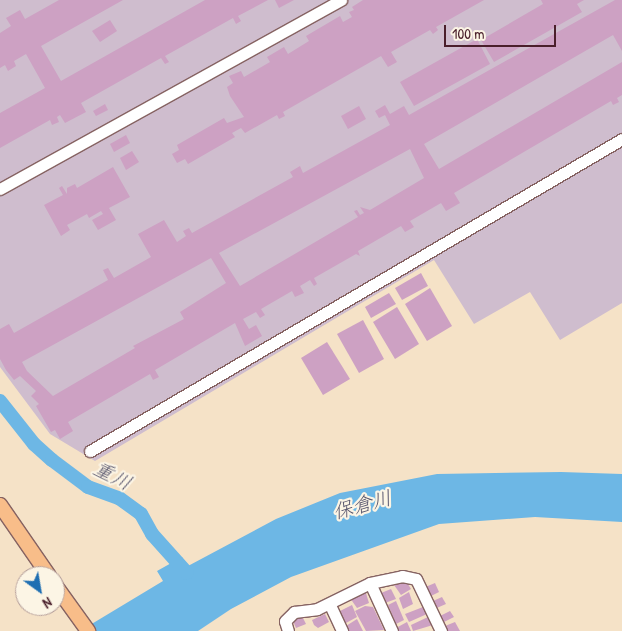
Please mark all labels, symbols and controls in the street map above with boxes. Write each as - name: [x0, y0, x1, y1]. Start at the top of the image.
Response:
- scale bar: [447, 15, 560, 47]
- text: 100 m: [452, 23, 485, 44]
- water label: 重川: [90, 455, 136, 495]
- water label: 保倉川: [330, 485, 394, 523]
- north arrow: [15, 566, 65, 616]
- text: N: [39, 593, 56, 613]

